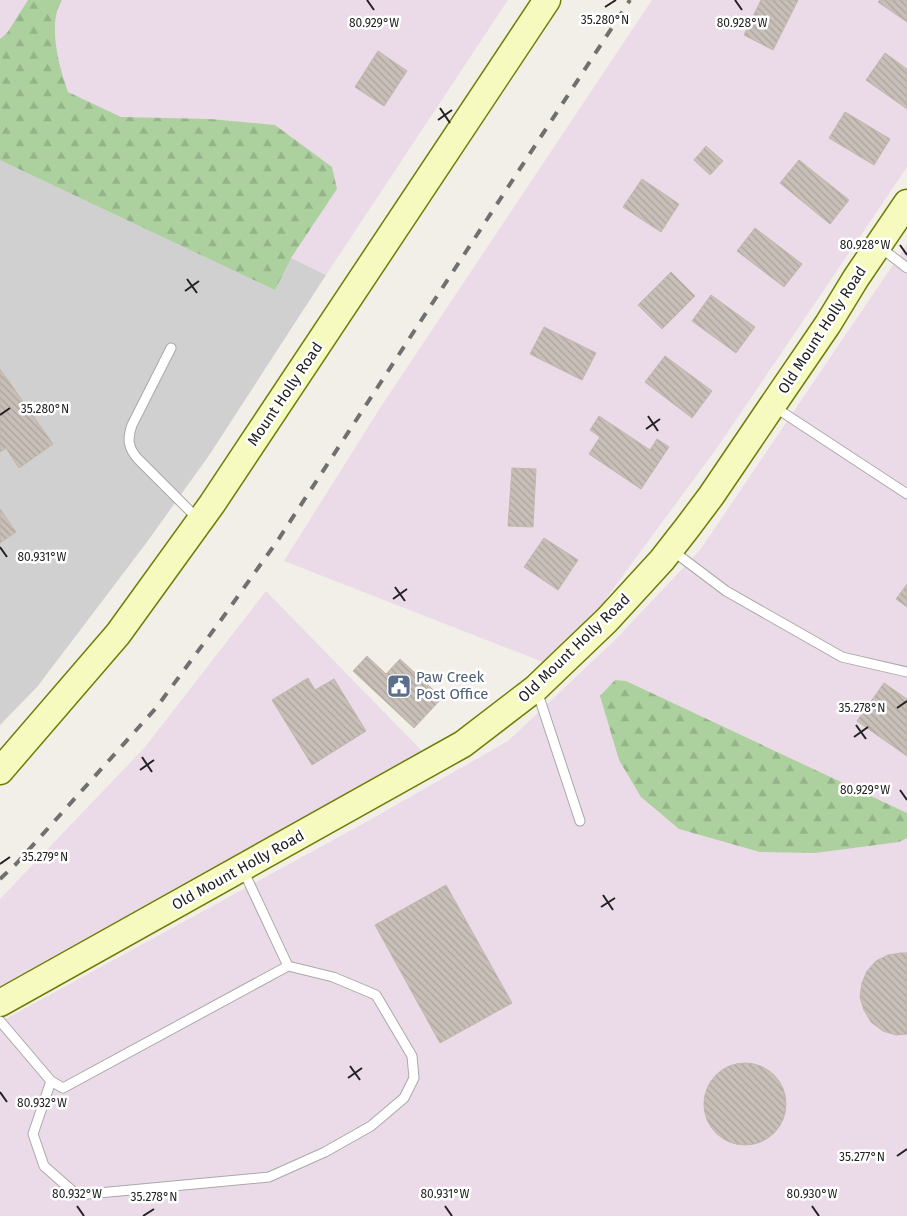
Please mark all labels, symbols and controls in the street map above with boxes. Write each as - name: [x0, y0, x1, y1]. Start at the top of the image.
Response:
- text: 35.280°N: [581, 13, 629, 27]
- text: 80.929°W: [349, 16, 399, 30]
- text: 80.928°W: [717, 16, 767, 30]
- text: 80.928°W: [840, 238, 890, 252]
- street label: Old Mount Holly Road: [774, 263, 870, 397]
- street label: Mount Holly Road: [244, 339, 326, 449]
- text: 35.280°N: [21, 402, 69, 416]
- text: 80.931°W: [17, 550, 67, 564]
- street label: Old Mount Holly Road: [514, 590, 634, 706]
- place label: Paw Creek Post Office: [416, 668, 489, 703]
- public building icon: Paw Creek Post Office: [386, 673, 412, 699]
- text: 35.278°N: [839, 701, 885, 715]
- text: 80.929°W: [840, 783, 890, 797]
- street label: Old Mount Holly Road: [169, 826, 307, 914]
- text: 35.279°N: [22, 850, 68, 864]
- text: 80.932°W: [17, 1096, 67, 1110]
- text: 35.277°N: [839, 1150, 885, 1164]
- text: 80.932°W: [52, 1187, 102, 1201]
- text: 80.931°W: [420, 1187, 470, 1201]
- text: 80.930°W: [787, 1187, 837, 1201]
- text: 35.278°N: [131, 1190, 177, 1204]

